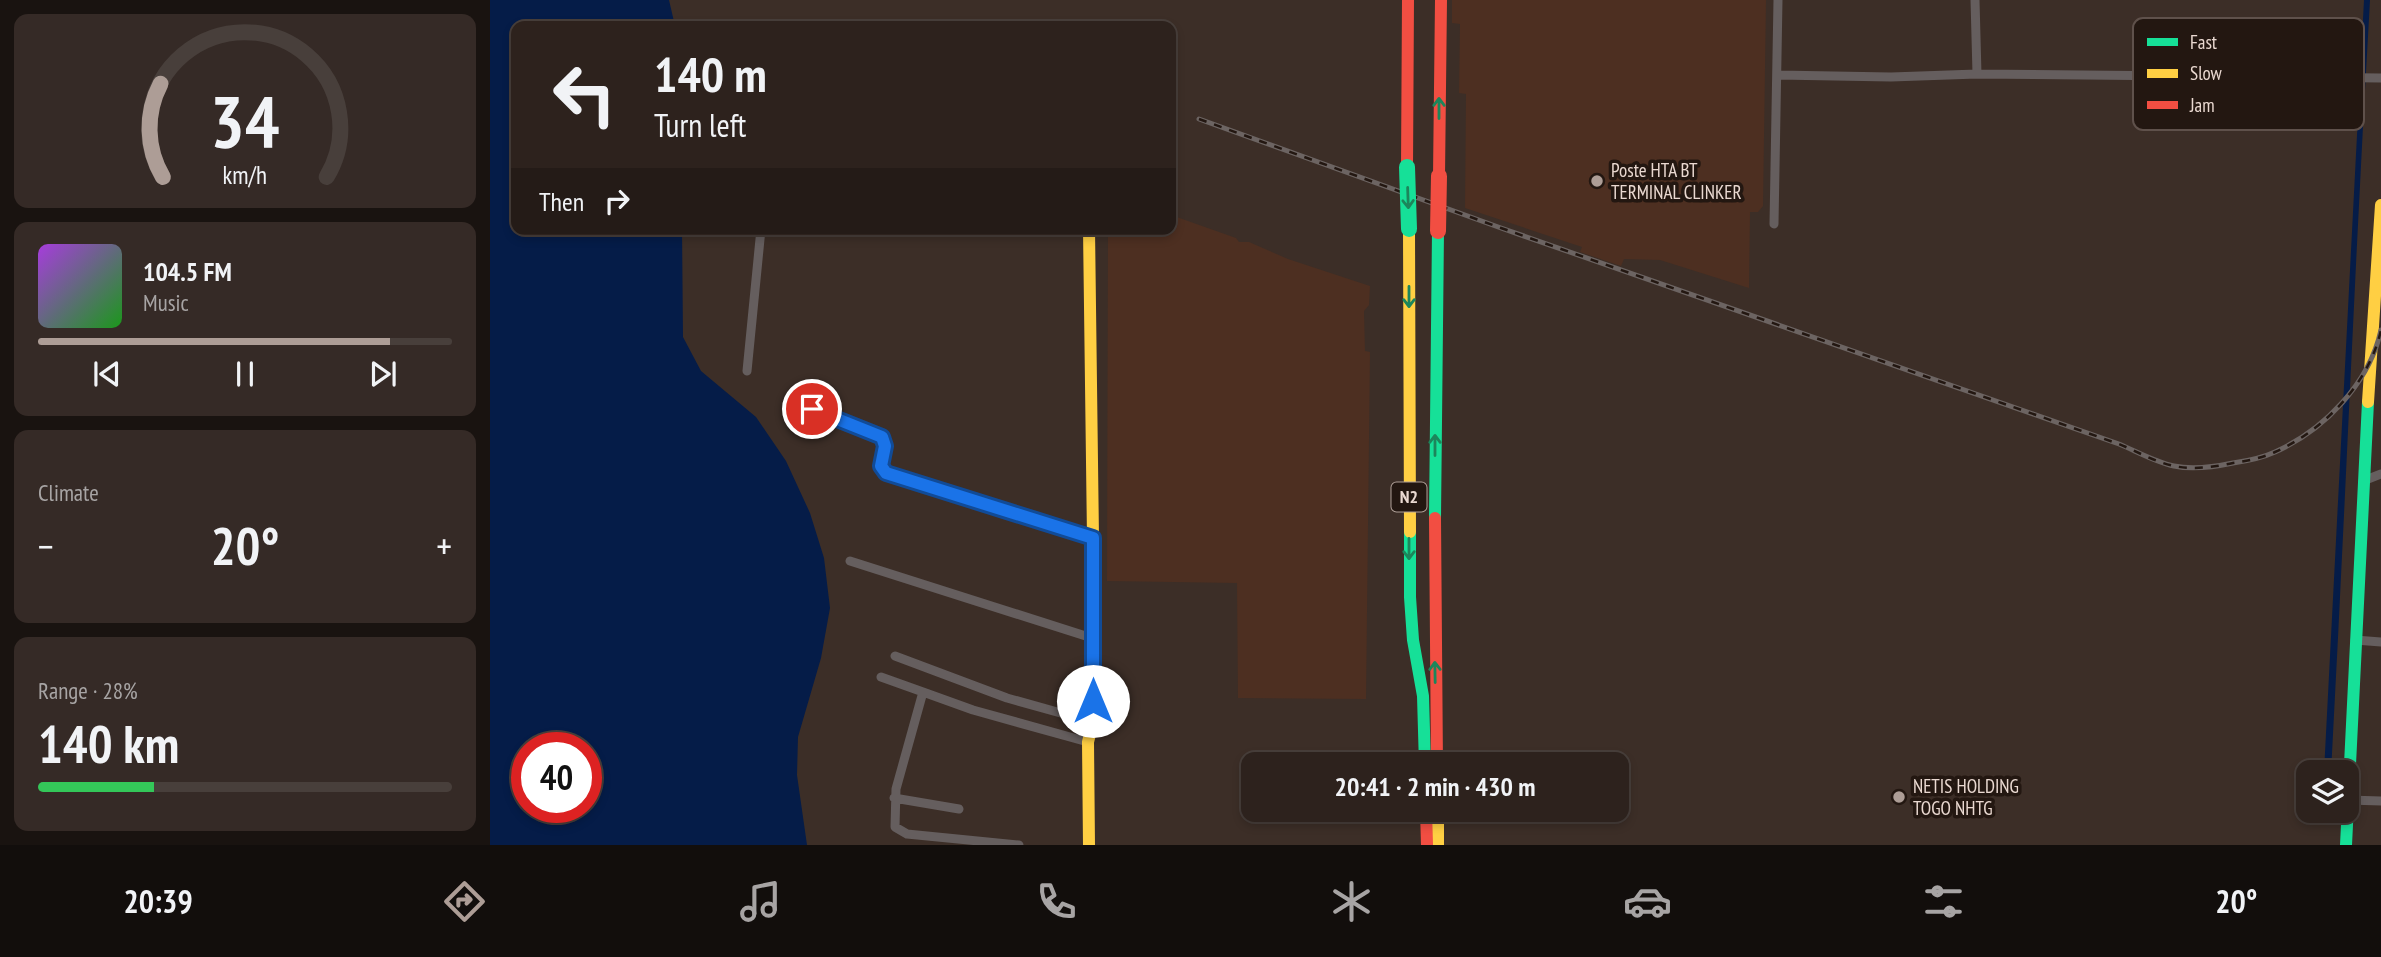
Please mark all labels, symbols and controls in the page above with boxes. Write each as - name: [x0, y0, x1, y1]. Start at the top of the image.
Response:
- legend: [2133, 18, 2364, 130]
- text: Fast: [2190, 30, 2218, 54]
- text: 140 m: [654, 42, 767, 106]
- icon: left: [539, 49, 630, 140]
- text: Slow: [2190, 61, 2223, 85]
- text: 34: [210, 73, 280, 167]
- text: Jam: [2189, 93, 2215, 117]
- one-way arrow: [1432, 97, 1446, 120]
- text: Turn left: [654, 104, 746, 146]
- place label: Poste HTA BT TERMINAL CLINKER: [1611, 158, 1742, 204]
- text: km/h: [223, 159, 267, 191]
- marker: Poste HTA BT TERMINAL CLINKER: [1589, 173, 1605, 189]
- icon: right: [598, 182, 636, 220]
- text: Then: [539, 185, 584, 218]
- one-way arrow: [1401, 186, 1414, 209]
- text: 104.5 FM: [143, 255, 232, 288]
- one-way arrow: [1402, 285, 1416, 308]
- text: Music: [143, 288, 189, 317]
- icon: previous: [88, 355, 126, 393]
- icon: pause: [226, 355, 264, 393]
- icon: next: [364, 355, 402, 393]
- pin: [782, 379, 842, 439]
- icon: arrive: [793, 390, 831, 428]
- one-way arrow: [1428, 433, 1442, 456]
- text: Climate: [38, 478, 99, 507]
- road number: N2: [1392, 482, 1426, 512]
- text: 20°: [211, 512, 279, 579]
- text: −: [38, 521, 54, 570]
- text: +: [436, 521, 452, 570]
- one-way arrow: [1402, 537, 1416, 560]
- one-way arrow: [1429, 661, 1442, 684]
- position arrow: [1056, 664, 1130, 738]
- text: Range · 28%: [38, 676, 138, 705]
- text: 140 km: [38, 710, 179, 777]
- speed limit sign: 40: [511, 732, 602, 823]
- map controls: [2296, 760, 2359, 823]
- button: layers: [2296, 760, 2359, 823]
- text: 20:41 · 2 min · 430 m: [1335, 770, 1535, 803]
- place label: NETIS HOLDING TOGO NHTG: [1913, 774, 2019, 820]
- marker: NETIS HOLDING TOGO NHTG: [1891, 789, 1907, 805]
- icon: directions: [440, 877, 489, 926]
- icon: music: [736, 877, 785, 926]
- icon: phone: [1032, 877, 1081, 926]
- icon: climate: [1327, 877, 1376, 926]
- icon: car: [1623, 877, 1672, 926]
- icon: filters: [1919, 877, 1968, 926]
- text: 20:39: [123, 880, 193, 922]
- text: 20°: [2215, 880, 2258, 922]

